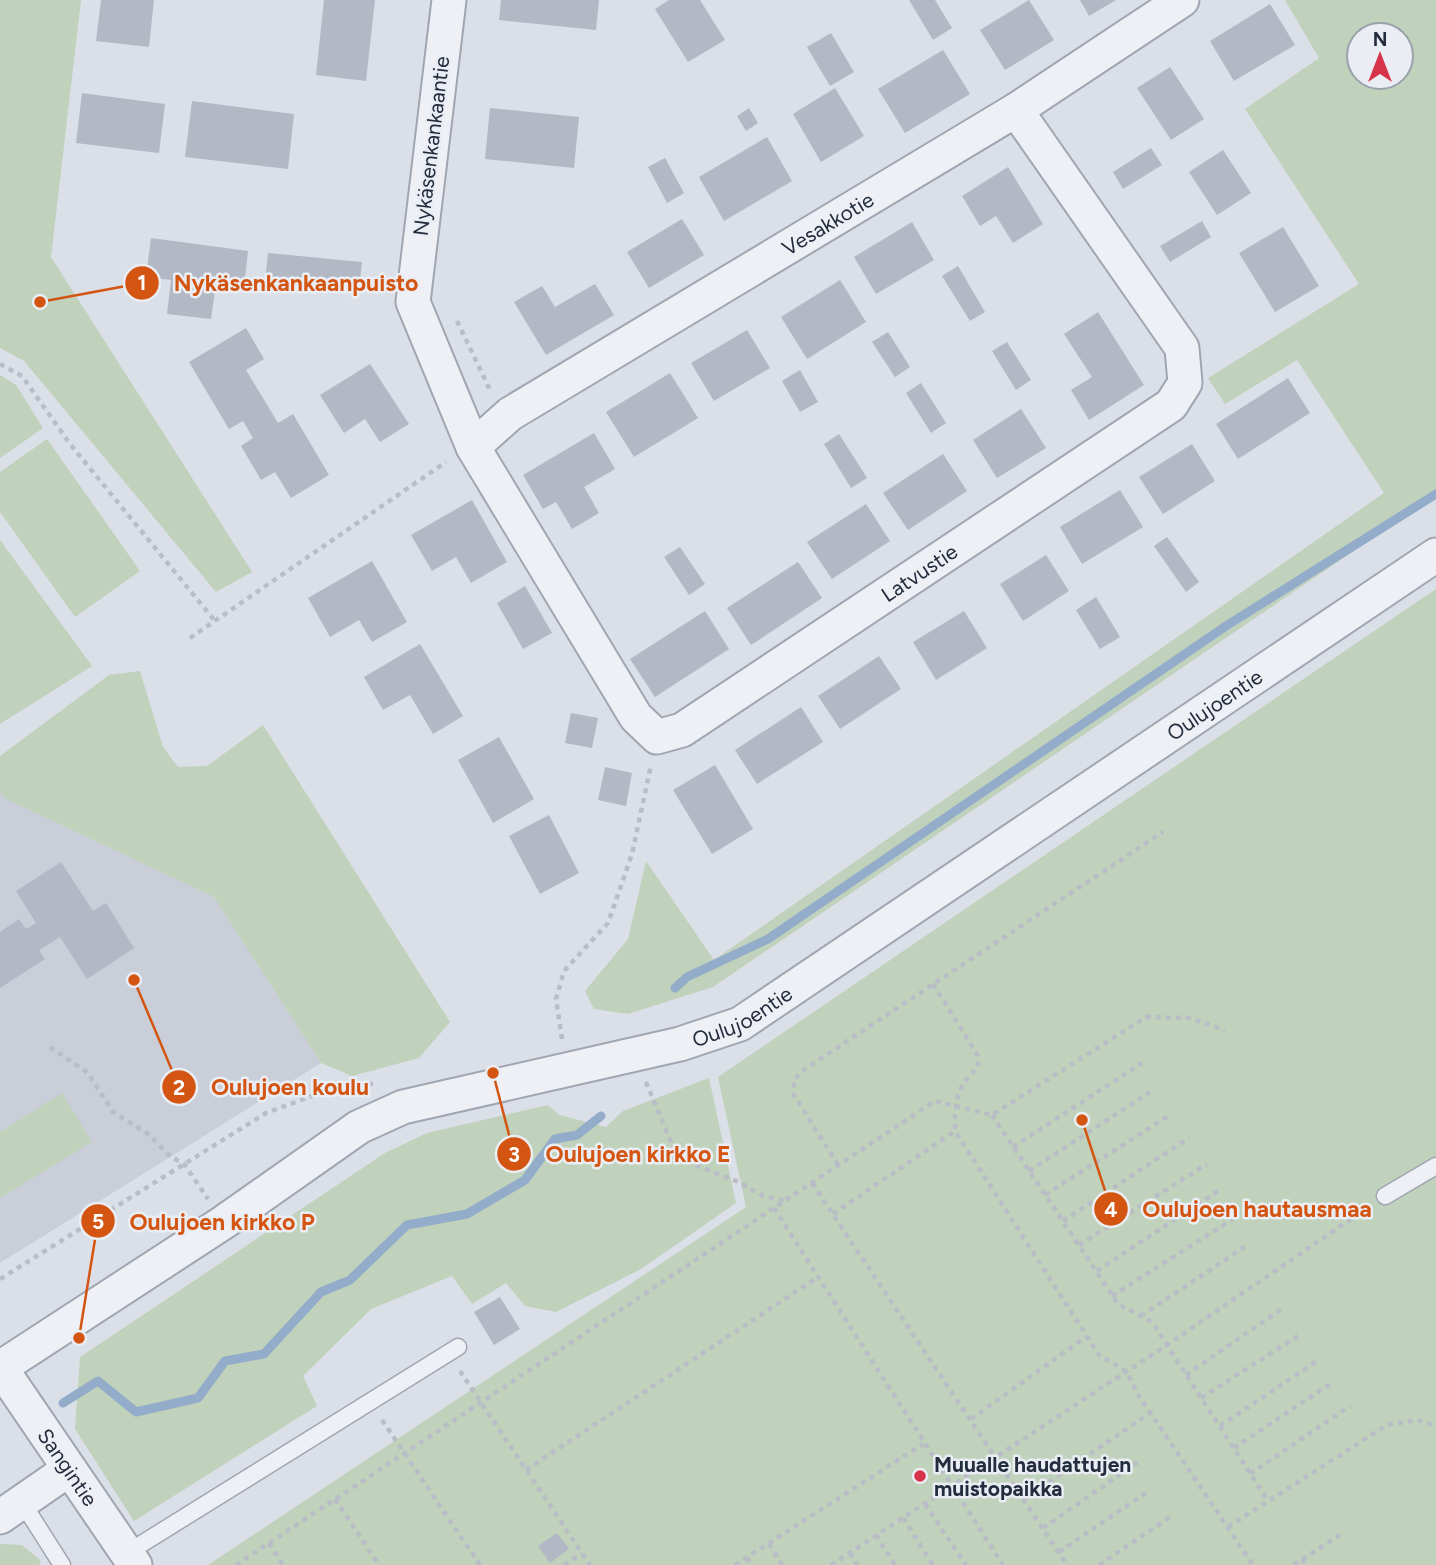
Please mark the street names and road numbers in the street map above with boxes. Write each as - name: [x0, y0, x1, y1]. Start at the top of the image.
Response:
- street label: Nykäsenkankaantie: [408, 55, 454, 237]
- street label: Vesakkotie: [777, 186, 878, 260]
- street label: Latvustie: [876, 538, 962, 607]
- street label: Oulujoentie: [1162, 663, 1267, 745]
- street label: Oulujoentie: [689, 980, 797, 1052]
- street label: Sangintie: [33, 1423, 103, 1511]

